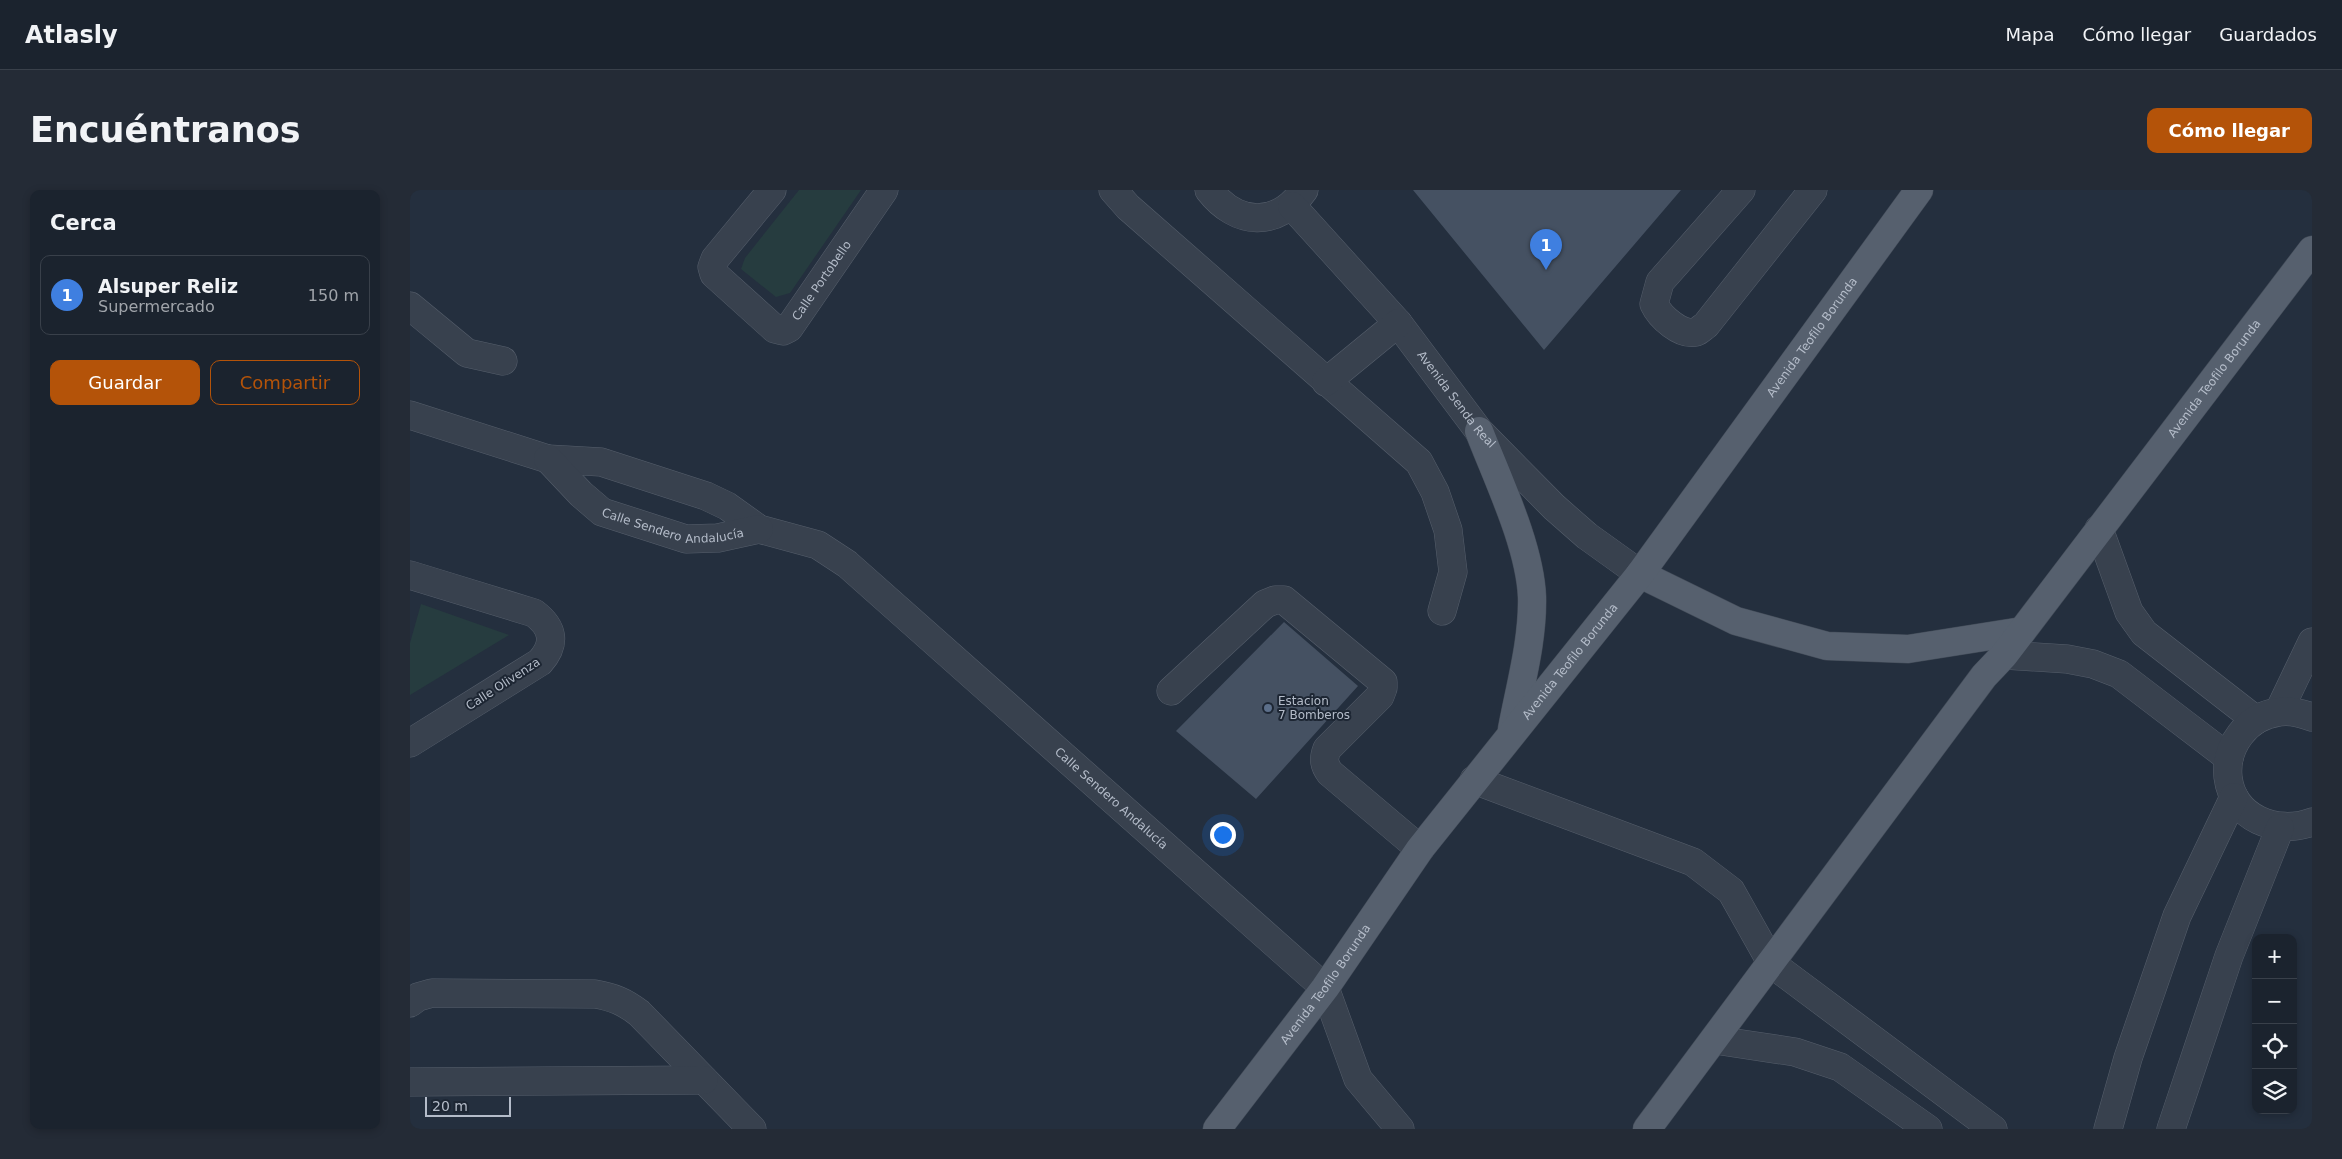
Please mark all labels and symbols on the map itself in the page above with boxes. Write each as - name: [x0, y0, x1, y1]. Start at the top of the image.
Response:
- pin: 1: [1530, 229, 1562, 270]
- street label: Calle Portobello: [789, 238, 854, 323]
- street label: Avenida Teofilo Borunda: [1764, 274, 1860, 400]
- street label: Avenida Teofilo Borunda: [2165, 317, 2264, 440]
- street label: Avenida Senda Real: [1414, 348, 1499, 451]
- street label: Calle Sendero Andalucía: [600, 505, 745, 546]
- street label: Avenida Teofilo Borunda: [1519, 601, 1621, 722]
- street label: Calle Olivenza: [463, 655, 543, 713]
- place label: Estacion 7 Bomberos: [1278, 694, 1350, 722]
- marker: Estacion 7 Bomberos: [1262, 702, 1274, 714]
- street label: Calle Sendero Andalucía: [1052, 745, 1171, 852]
- your location: [1210, 822, 1236, 848]
- street label: Avenida Teofilo Borunda: [1278, 922, 1373, 1047]
- scale bar: [425, 1094, 511, 1117]

